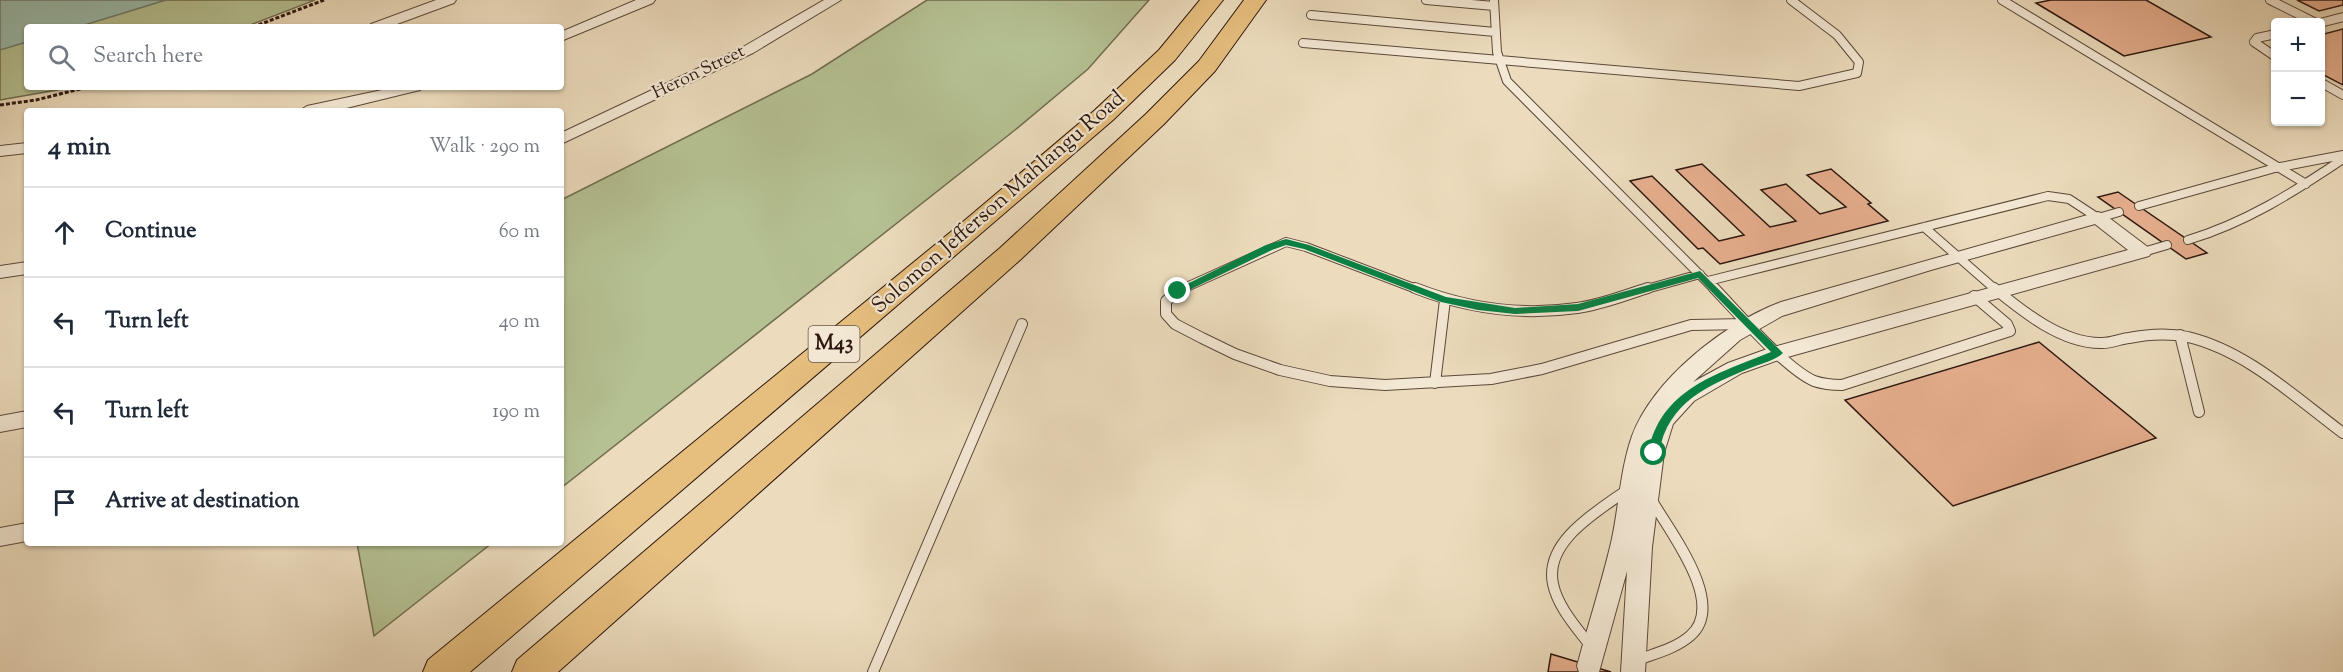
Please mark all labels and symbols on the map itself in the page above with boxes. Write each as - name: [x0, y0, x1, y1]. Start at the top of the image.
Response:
- street label: Heron Street: [648, 39, 750, 107]
- street label: Solomon Jefferson Mahlangu Road: [865, 84, 1133, 322]
- route end: [1164, 277, 1190, 303]
- road number: M43: [808, 326, 860, 362]
- route start: [1640, 439, 1666, 465]

